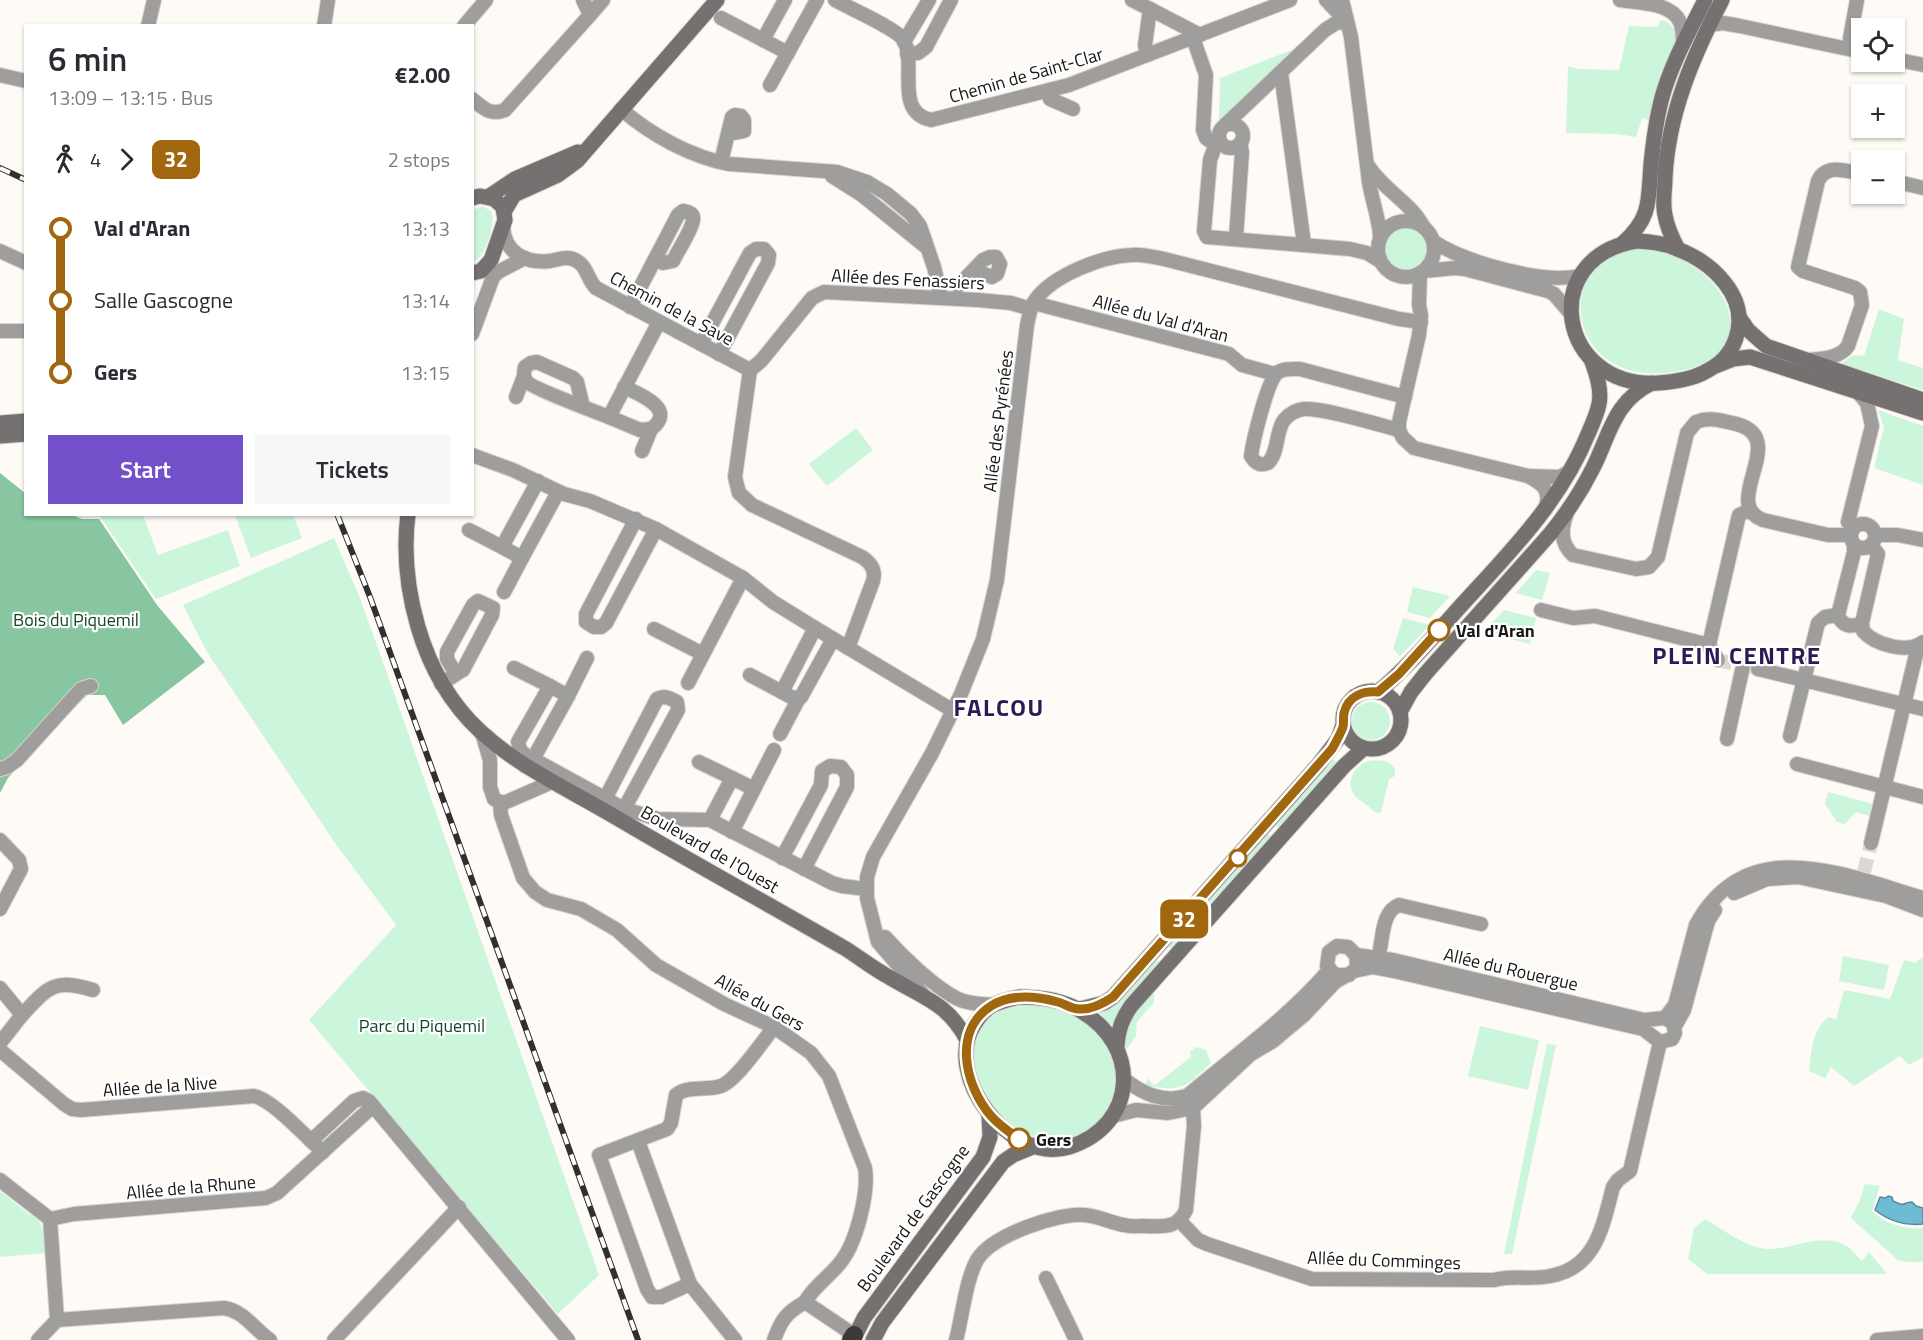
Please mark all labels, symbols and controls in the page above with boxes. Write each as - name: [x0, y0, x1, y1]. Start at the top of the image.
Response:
- map controls: [1851, 18, 1905, 204]
- button: locate: [1851, 18, 1905, 72]
- text: 6 min: [48, 34, 127, 84]
- street label: Chemin de Saint-Clar: [946, 40, 1106, 110]
- text: €2.00: [395, 58, 450, 92]
- text: 13:09 – 13:15 · Bus: [48, 82, 213, 113]
- button: +: [1851, 84, 1905, 138]
- icon: walk: [48, 143, 81, 176]
- icon: forward: [110, 143, 143, 176]
- text: 32: [164, 143, 188, 175]
- text: 4: [90, 144, 101, 175]
- text: 2 stops: [388, 144, 450, 175]
- button: −: [1851, 150, 1905, 204]
- text: Val d'Aran: [94, 211, 190, 245]
- text: 13:13: [401, 213, 450, 244]
- street label: Allée des Fenassiers: [831, 262, 985, 296]
- street label: Chemin de la Save: [605, 264, 739, 352]
- text: Salle Gascogne: [94, 283, 233, 317]
- text: 13:14: [401, 285, 450, 316]
- street label: Allée du Val d'Aran: [1090, 287, 1232, 349]
- street label: Allée des Pyrénées: [976, 348, 1020, 494]
- text: Gers: [94, 355, 137, 389]
- text: 13:15: [401, 357, 450, 388]
- button: Start: [48, 435, 243, 504]
- button: Tickets: [255, 435, 450, 504]
- park label: Bois du Piquemil: [13, 606, 139, 633]
- place label: Val d'Aran: [1456, 617, 1535, 644]
- marker: Val d'Aran: [1428, 619, 1450, 641]
- district label: PLEIN CENTRE: [1652, 637, 1822, 673]
- district label: FALCOU: [953, 689, 1045, 725]
- street label: Boulevard de l'Ouest: [636, 798, 785, 900]
- unlabelled marker: [1229, 849, 1247, 867]
- line badge: 32: [1157, 900, 1211, 938]
- text: 32: [1172, 903, 1196, 935]
- street label: Allée du Rouergue: [1441, 940, 1581, 998]
- street label: Allée du Gers: [710, 966, 810, 1038]
- park label: Parc du Piquemil: [359, 1012, 485, 1039]
- street label: Allée de la Nive: [102, 1069, 218, 1103]
- place label: Gers: [1036, 1126, 1071, 1153]
- marker: Gers: [1008, 1128, 1030, 1150]
- street label: Boulevard de Gascogne: [850, 1139, 976, 1297]
- street label: Allée de la Rhune: [125, 1168, 257, 1206]
- street label: Allée du Comminges: [1307, 1244, 1461, 1276]

